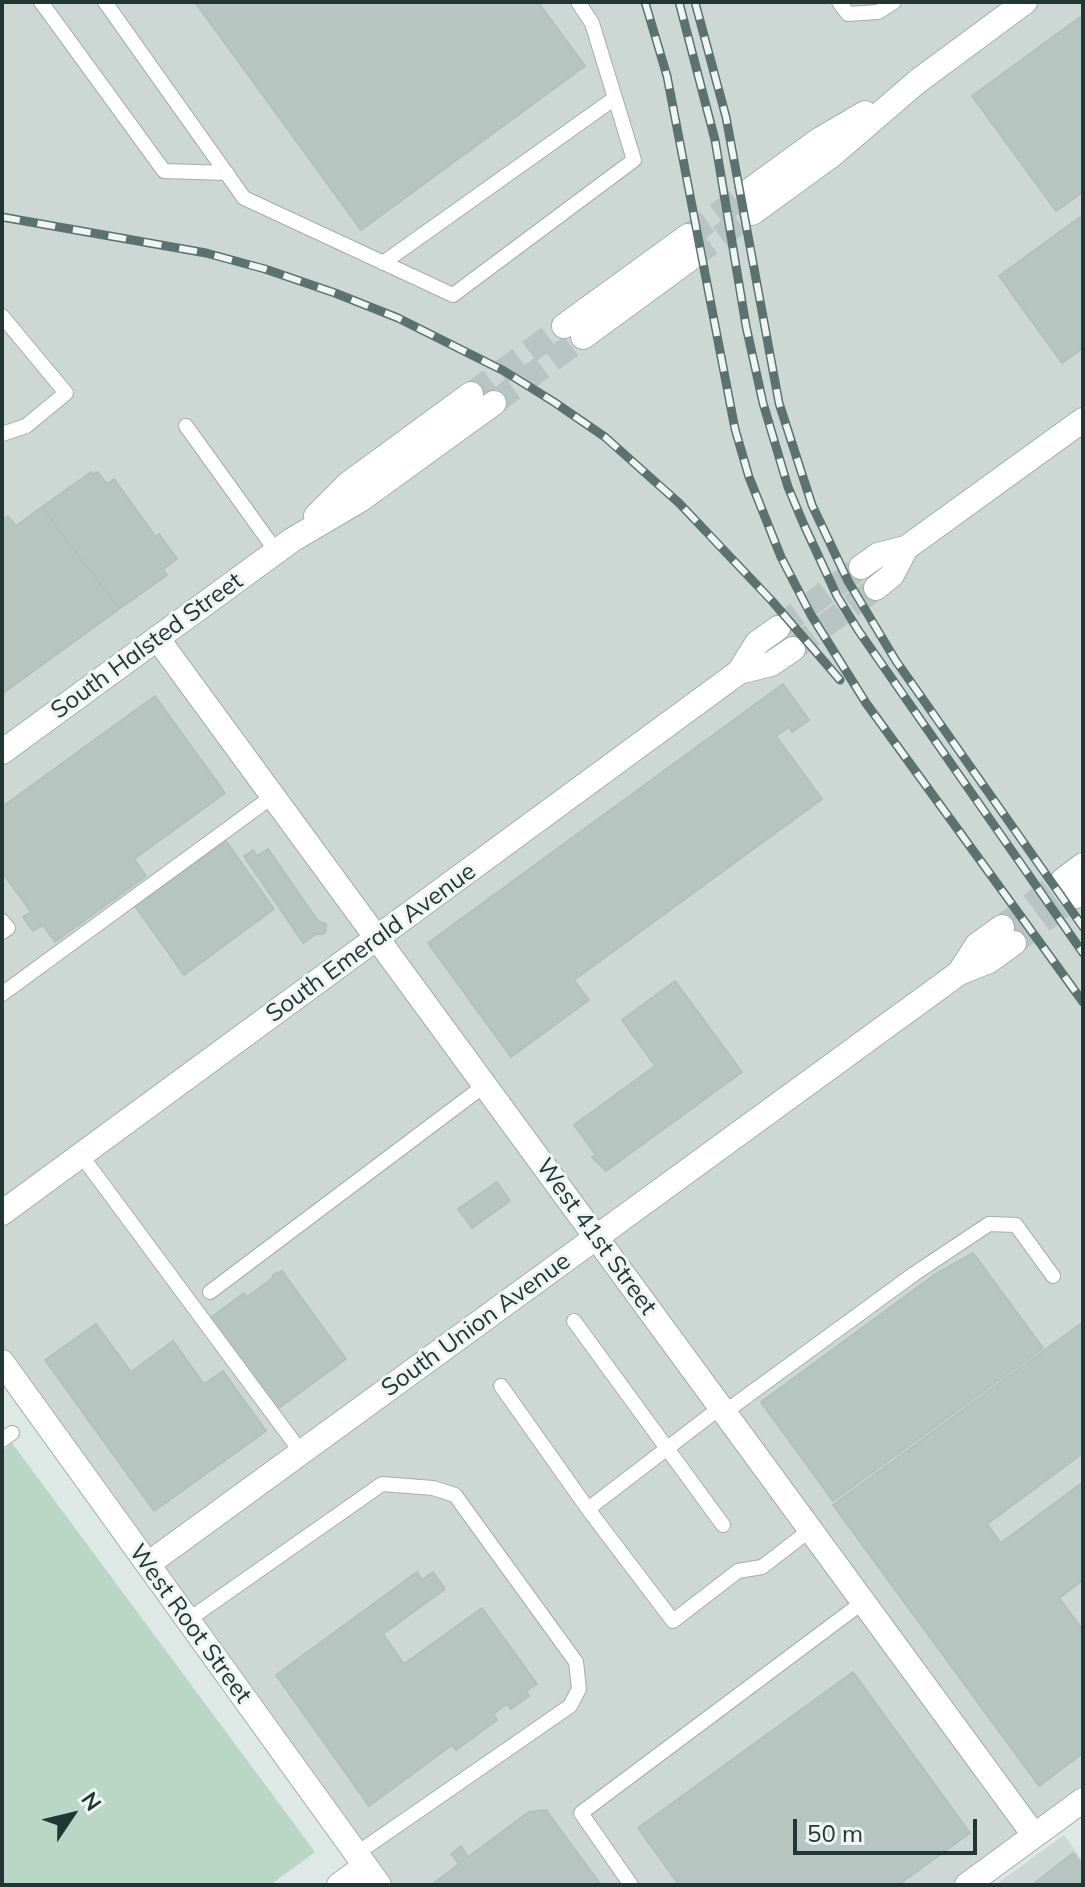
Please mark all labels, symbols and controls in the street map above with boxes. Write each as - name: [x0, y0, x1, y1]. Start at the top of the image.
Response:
- street label: South Halsted Street: [46, 567, 248, 725]
- street label: South Emerald Avenue: [260, 857, 482, 1029]
- street label: West 41st Street: [530, 1153, 662, 1321]
- street label: South Union Avenue: [376, 1247, 576, 1403]
- street label: West Root Street: [123, 1539, 257, 1709]
- north arrow: [32, 1775, 112, 1855]
- text: N: [75, 1786, 108, 1816]
- scale bar: [797, 1803, 981, 1853]
- text: 50 m: [807, 1818, 863, 1848]

